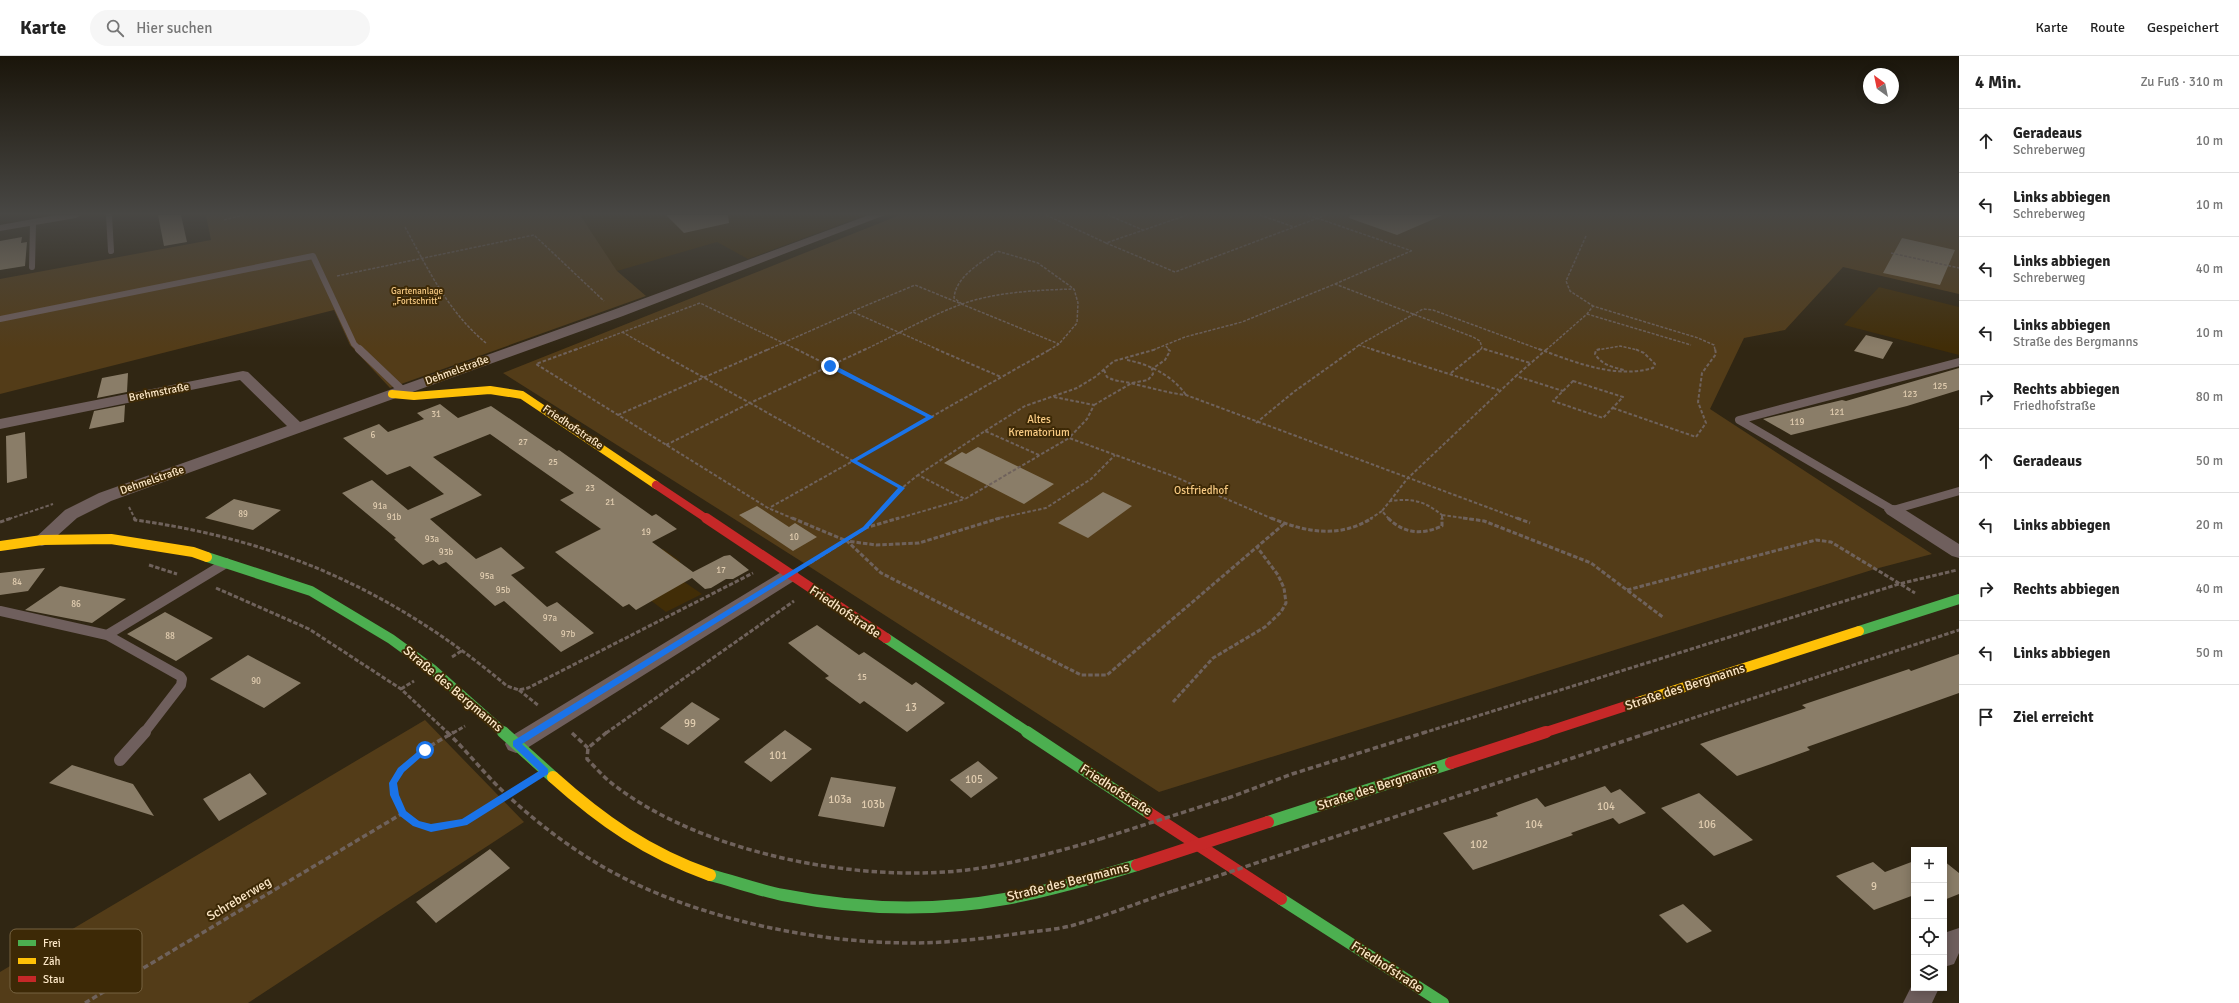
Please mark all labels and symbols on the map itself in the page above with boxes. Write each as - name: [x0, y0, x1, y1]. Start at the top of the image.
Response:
- north arrow: [1863, 68, 1899, 104]
- park label: Gartenanlage „Fortschritt“: [391, 286, 444, 307]
- street label: Dehmelstraße: [423, 352, 491, 388]
- route end: [821, 357, 839, 375]
- street label: Brehmstraße: [128, 380, 190, 404]
- house number: 125: [1933, 381, 1947, 392]
- house number: 123: [1903, 389, 1917, 400]
- street label: Friedhofstraße: [540, 402, 606, 452]
- house number: 121: [1830, 407, 1844, 418]
- house number: 31: [431, 409, 441, 420]
- park label: Altes Krematorium: [1008, 413, 1070, 439]
- house number: 119: [1790, 417, 1804, 428]
- house number: 6: [371, 430, 376, 441]
- house number: 27: [518, 437, 528, 448]
- house number: 25: [548, 457, 558, 468]
- street label: Dehmelstraße: [118, 463, 186, 497]
- house number: 23: [585, 483, 595, 494]
- park label: Ostfriedhof: [1174, 484, 1229, 497]
- house number: 21: [605, 497, 615, 508]
- house number: 91a: [373, 501, 388, 512]
- house number: 89: [238, 509, 248, 520]
- house number: 91b: [387, 512, 401, 523]
- house number: 19: [641, 527, 651, 538]
- house number: 10: [789, 532, 799, 543]
- house number: 93a: [425, 534, 440, 545]
- house number: 93b: [439, 547, 453, 558]
- house number: 17: [716, 565, 726, 576]
- house number: 95a: [480, 571, 495, 582]
- house number: 84: [12, 577, 22, 588]
- street label: Friedhofstraße: [806, 582, 884, 642]
- house number: 95b: [496, 585, 510, 596]
- house number: 86: [71, 599, 81, 610]
- house number: 97a: [543, 613, 558, 624]
- house number: 97b: [561, 629, 575, 640]
- house number: 88: [165, 631, 175, 642]
- street label: Straße des Bergmanns: [400, 643, 506, 736]
- street label: Straße des Bergmanns: [1623, 660, 1747, 714]
- house number: 15: [857, 672, 867, 683]
- house number: 90: [251, 676, 261, 687]
- house number: 13: [905, 701, 917, 714]
- house number: 99: [684, 717, 696, 730]
- route start: [416, 741, 434, 759]
- house number: 101: [769, 749, 787, 762]
- street label: Straße des Bergmanns: [1315, 760, 1439, 814]
- street label: Friedhofstraße: [1077, 761, 1155, 819]
- house number: 105: [965, 773, 983, 786]
- house number: 103a: [828, 793, 852, 806]
- house number: 103b: [861, 798, 885, 811]
- house number: 104: [1597, 800, 1615, 813]
- house number: 104: [1525, 818, 1543, 831]
- house number: 106: [1698, 818, 1716, 831]
- house number: 102: [1470, 838, 1488, 851]
- street label: Straße des Bergmanns: [1005, 859, 1131, 905]
- street label: Schreberweg: [204, 873, 274, 925]
- house number: 9: [1871, 880, 1877, 893]
- legend: [10, 929, 142, 993]
- text: Frei: [43, 937, 61, 950]
- street label: Friedhofstraße: [1348, 938, 1426, 996]
- text: Zäh: [43, 955, 61, 968]
- text: Stau: [43, 973, 65, 986]

